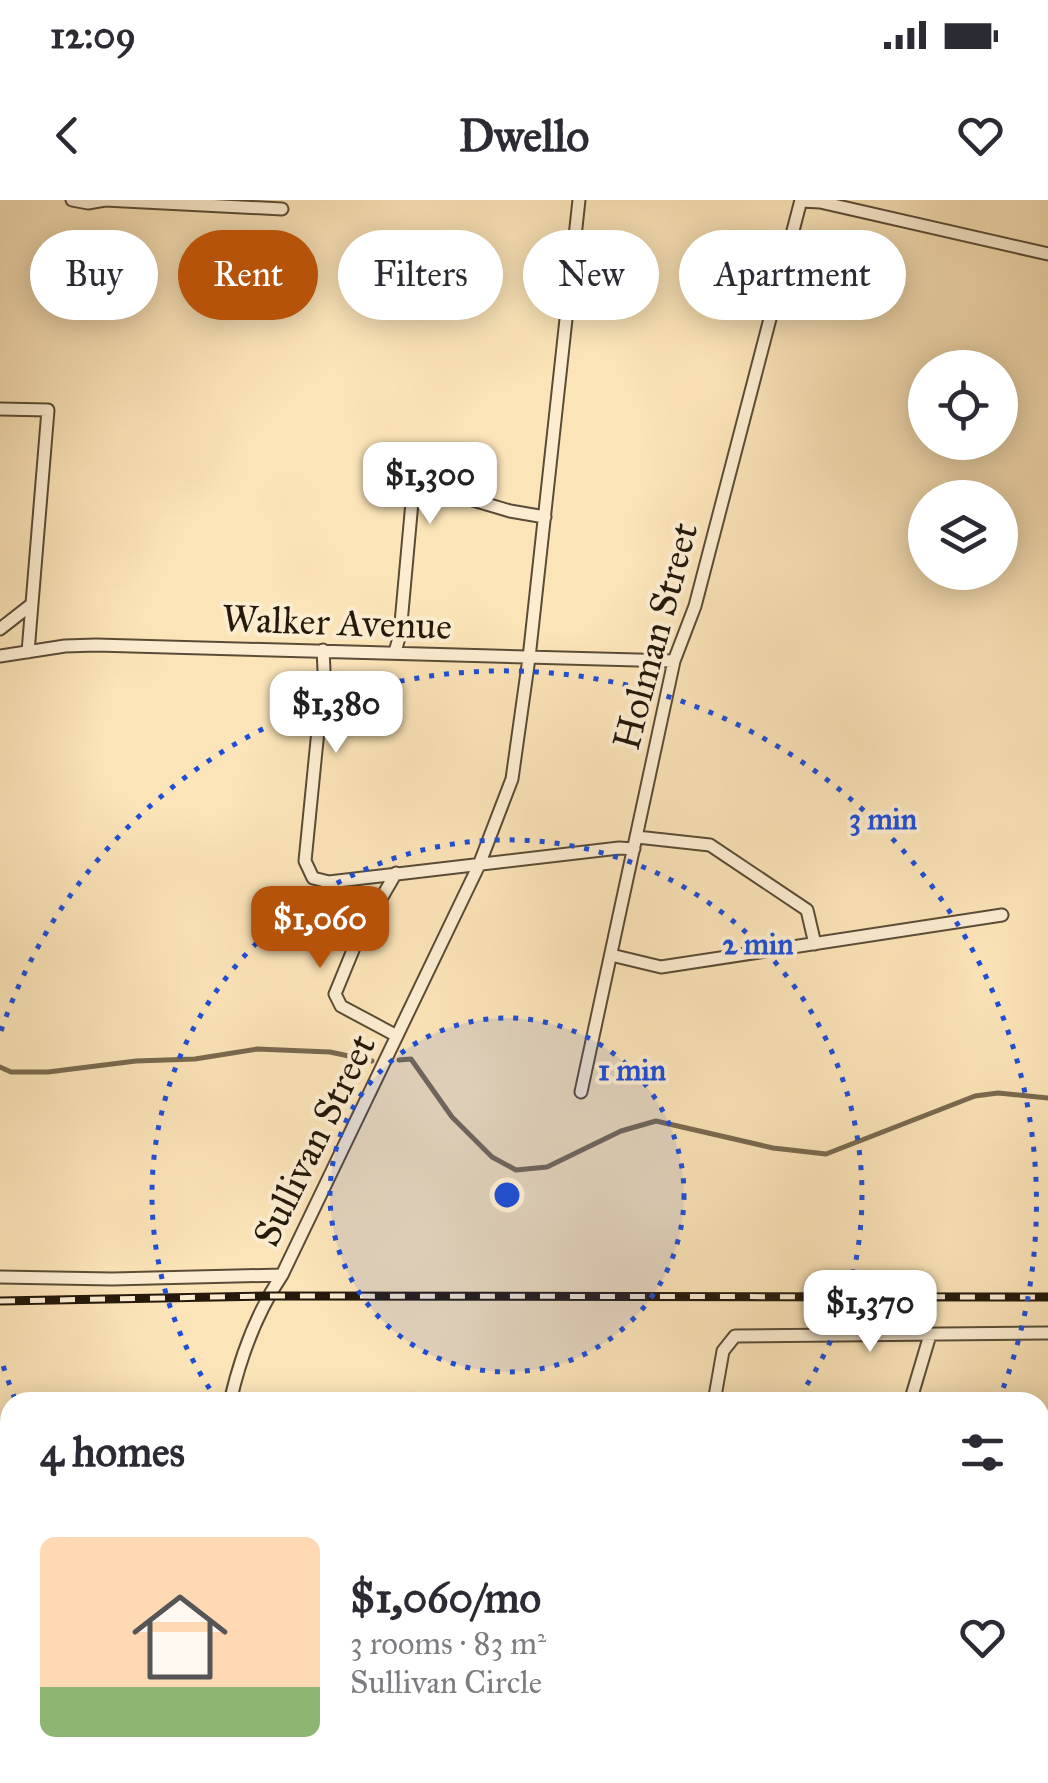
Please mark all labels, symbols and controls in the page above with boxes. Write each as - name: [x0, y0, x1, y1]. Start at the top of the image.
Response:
- text: 12:09: [50, 12, 136, 58]
- icon: back: [40, 108, 95, 163]
- text: Dwello: [459, 108, 589, 163]
- icon: heart: [953, 108, 1008, 163]
- chip: Buy: [30, 230, 158, 320]
- chip: Rent: [178, 230, 318, 320]
- chip: Filters: [338, 230, 503, 320]
- chip: New: [523, 230, 659, 320]
- chip: Apartment: [679, 230, 906, 320]
- map controls: [908, 350, 1018, 590]
- button: locate: [908, 350, 1018, 460]
- pin: $1,300: [349, 442, 511, 527]
- text: $1,300: [385, 455, 475, 494]
- button: layers: [908, 480, 1018, 590]
- street label: Holman Street: [603, 517, 707, 755]
- street label: Walker Avenue: [221, 595, 453, 649]
- pin: $1,380: [255, 671, 417, 756]
- text: $1,380: [292, 684, 380, 723]
- text: 3 min: [849, 801, 918, 837]
- pin: $1,060: [239, 886, 401, 971]
- text: $1,060: [273, 899, 367, 938]
- text: 2 min: [723, 926, 794, 962]
- street label: Sullivan Street: [243, 1027, 385, 1253]
- text: 1 min: [598, 1052, 667, 1088]
- centre of rings: [489, 1177, 525, 1213]
- pin: $1,370: [789, 1270, 951, 1355]
- text: $1,370: [826, 1283, 914, 1322]
- icon: filters: [955, 1425, 1010, 1480]
- text: 4 homes: [40, 1426, 185, 1478]
- text: $1,060/mo: [350, 1572, 541, 1624]
- icon: home: [120, 1577, 240, 1697]
- icon: heart: [955, 1610, 1010, 1665]
- text: 3 rooms · 83 m²: [350, 1624, 546, 1663]
- text: Sullivan Circle: [350, 1663, 542, 1702]

